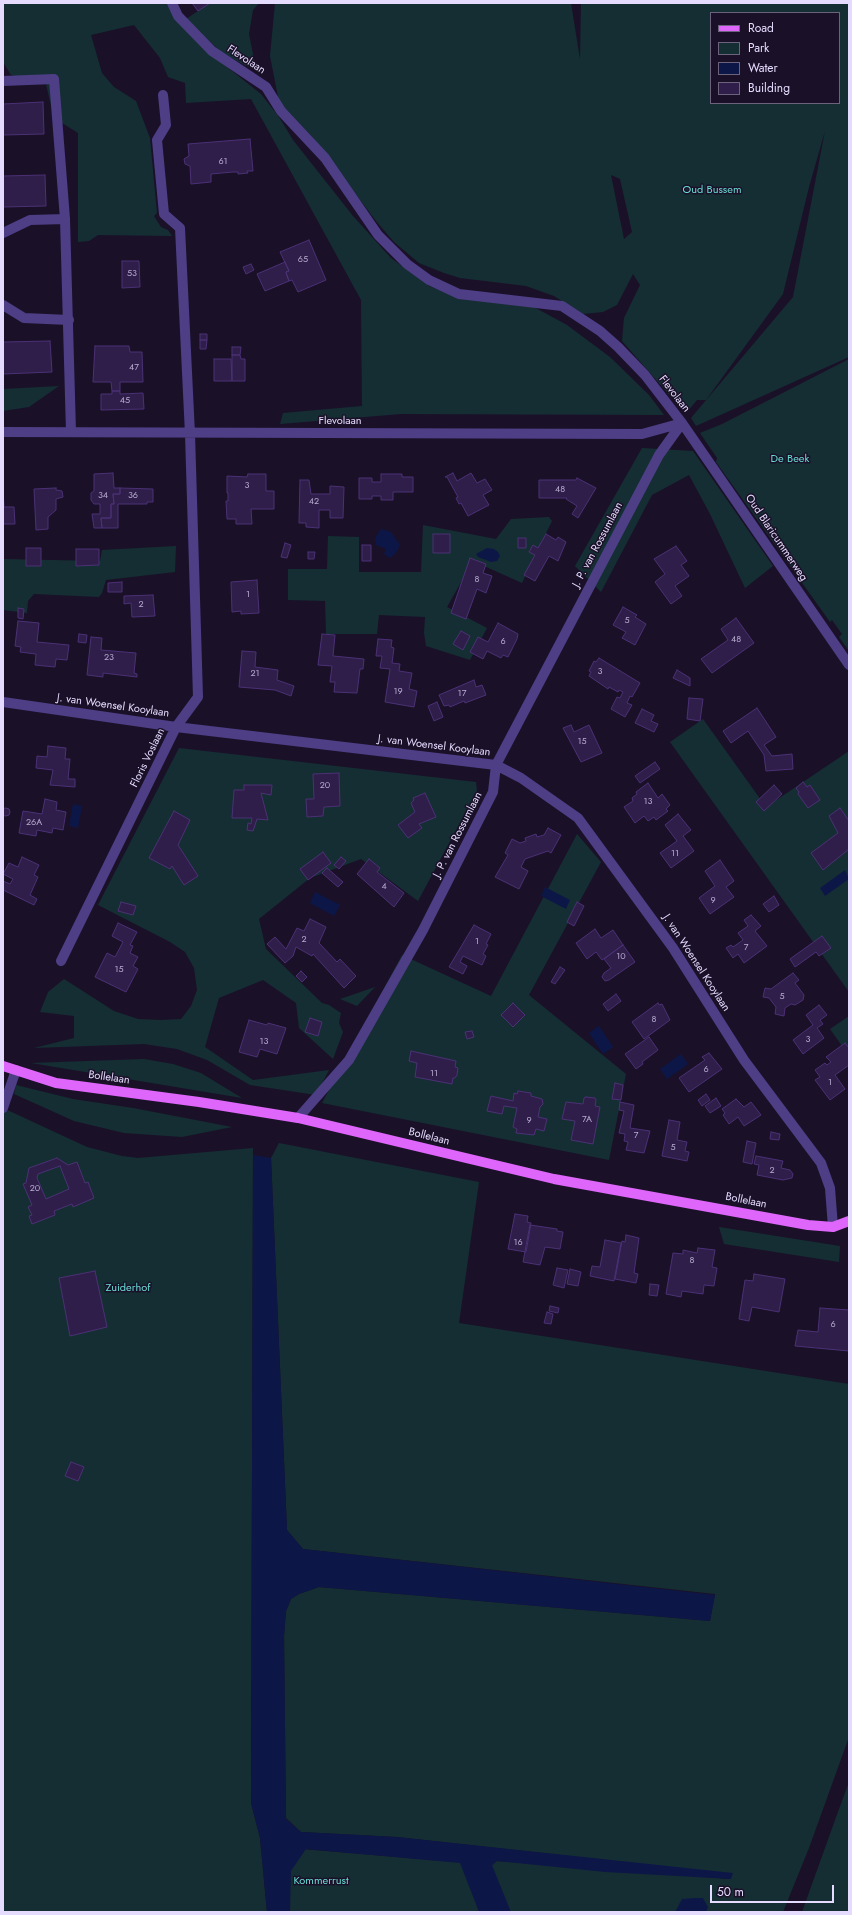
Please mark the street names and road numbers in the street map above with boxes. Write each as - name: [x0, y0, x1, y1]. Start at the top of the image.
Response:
- street label: Flevolaan: [224, 43, 268, 77]
- street label: Flevolaan: [656, 373, 692, 415]
- street label: Flevolaan: [318, 414, 362, 428]
- street label: Oud Blaricummerweg: [742, 492, 810, 584]
- street label: J. P. van Rossumlaan: [570, 500, 626, 590]
- street label: J. van Woensel Kooylaan: [56, 692, 170, 720]
- street label: Floris Voslaan: [128, 726, 168, 790]
- street label: J. van Woensel Kooylaan: [377, 733, 491, 759]
- street label: J. P. van Rossumlaan: [431, 790, 485, 880]
- street label: J. van Woensel Kooylaan: [660, 912, 732, 1014]
- street label: Bollelaan: [87, 1069, 131, 1087]
- street label: Bollelaan: [407, 1126, 451, 1148]
- street label: Bollelaan: [724, 1191, 768, 1211]

